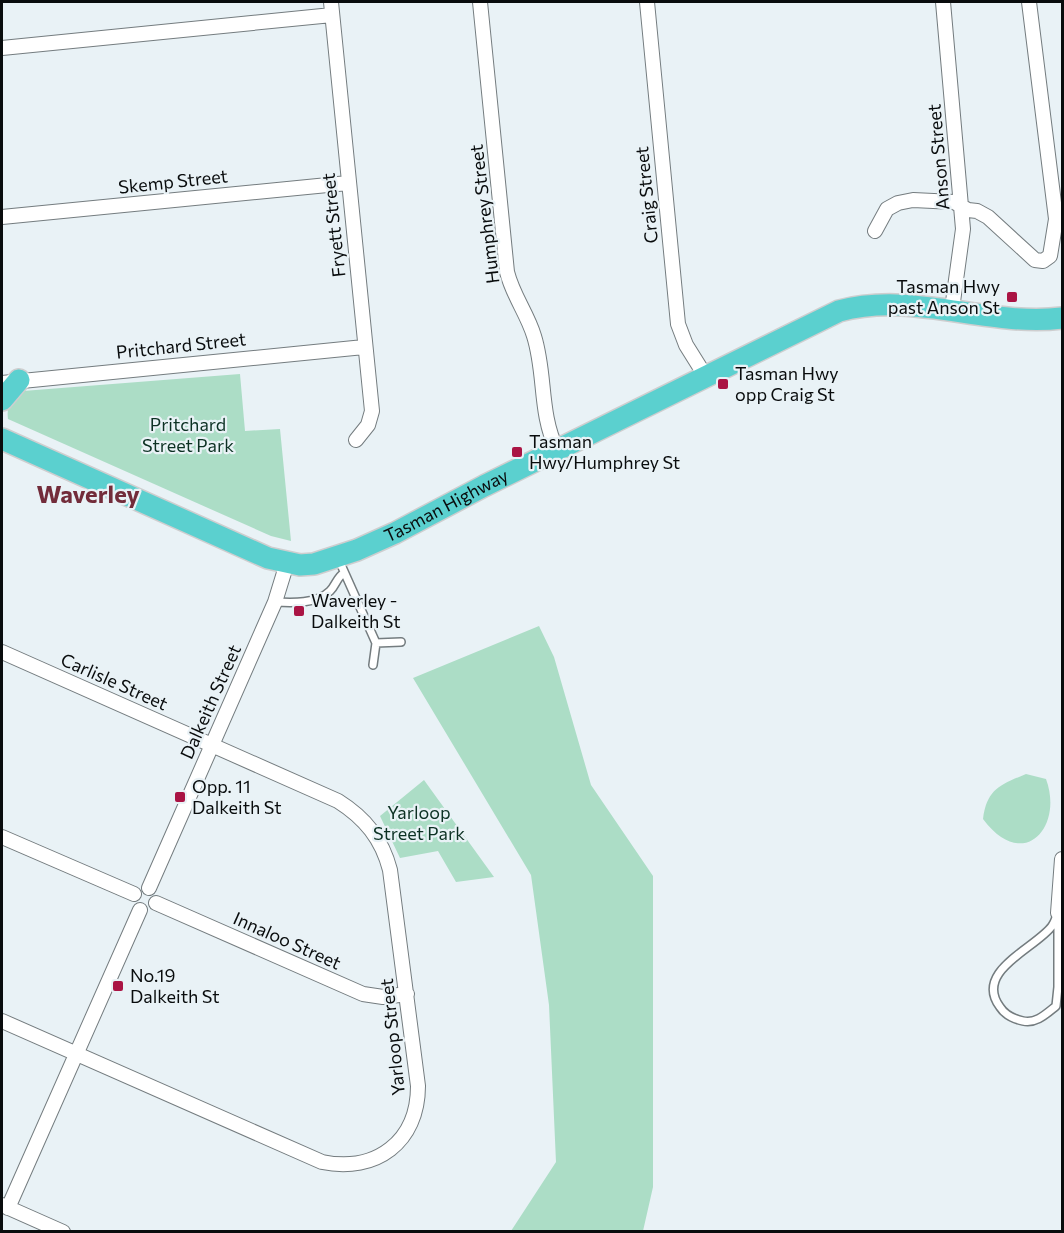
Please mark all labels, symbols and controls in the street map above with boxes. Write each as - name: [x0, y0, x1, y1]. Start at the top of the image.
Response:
- street label: Anson Street: [922, 103, 954, 211]
- street label: Humphrey Street: [465, 143, 503, 285]
- street label: Craig Street: [630, 145, 662, 245]
- street label: Skemp Street: [117, 164, 229, 198]
- street label: Fryett Street: [317, 172, 349, 278]
- place label: Tasman Hwy past Anson St: [888, 275, 1000, 318]
- marker: Tasman Hwy past Anson St: [1005, 290, 1019, 304]
- street label: Pritchard Street: [115, 327, 247, 363]
- place label: Tasman Hwy opp Craig St: [735, 362, 839, 405]
- marker: Tasman Hwy opp Craig St: [716, 377, 730, 391]
- park label: Pritchard Street Park: [142, 413, 234, 456]
- place label: Tasman Hwy/Humphrey St: [529, 430, 680, 473]
- marker: Tasman Hwy/Humphrey St: [510, 445, 524, 459]
- street label: Tasman Highway: [380, 464, 512, 547]
- district label: Waverley: [36, 479, 140, 508]
- place label: Waverley - Dalkeith St: [311, 589, 401, 632]
- marker: Waverley - Dalkeith St: [292, 604, 306, 618]
- street label: Dalkeith Street: [175, 641, 245, 762]
- street label: Carlisle Street: [58, 648, 171, 714]
- place label: Opp. 11 Dalkeith St: [192, 775, 282, 818]
- marker: Opp. 11 Dalkeith St: [173, 790, 187, 804]
- park label: Yarloop Street Park: [373, 801, 465, 844]
- street label: Innaloo Street: [230, 907, 345, 974]
- place label: No.19 Dalkeith St: [130, 964, 220, 1007]
- street label: Yarloop Street: [375, 977, 409, 1097]
- marker: No.19 Dalkeith St: [111, 979, 125, 993]

